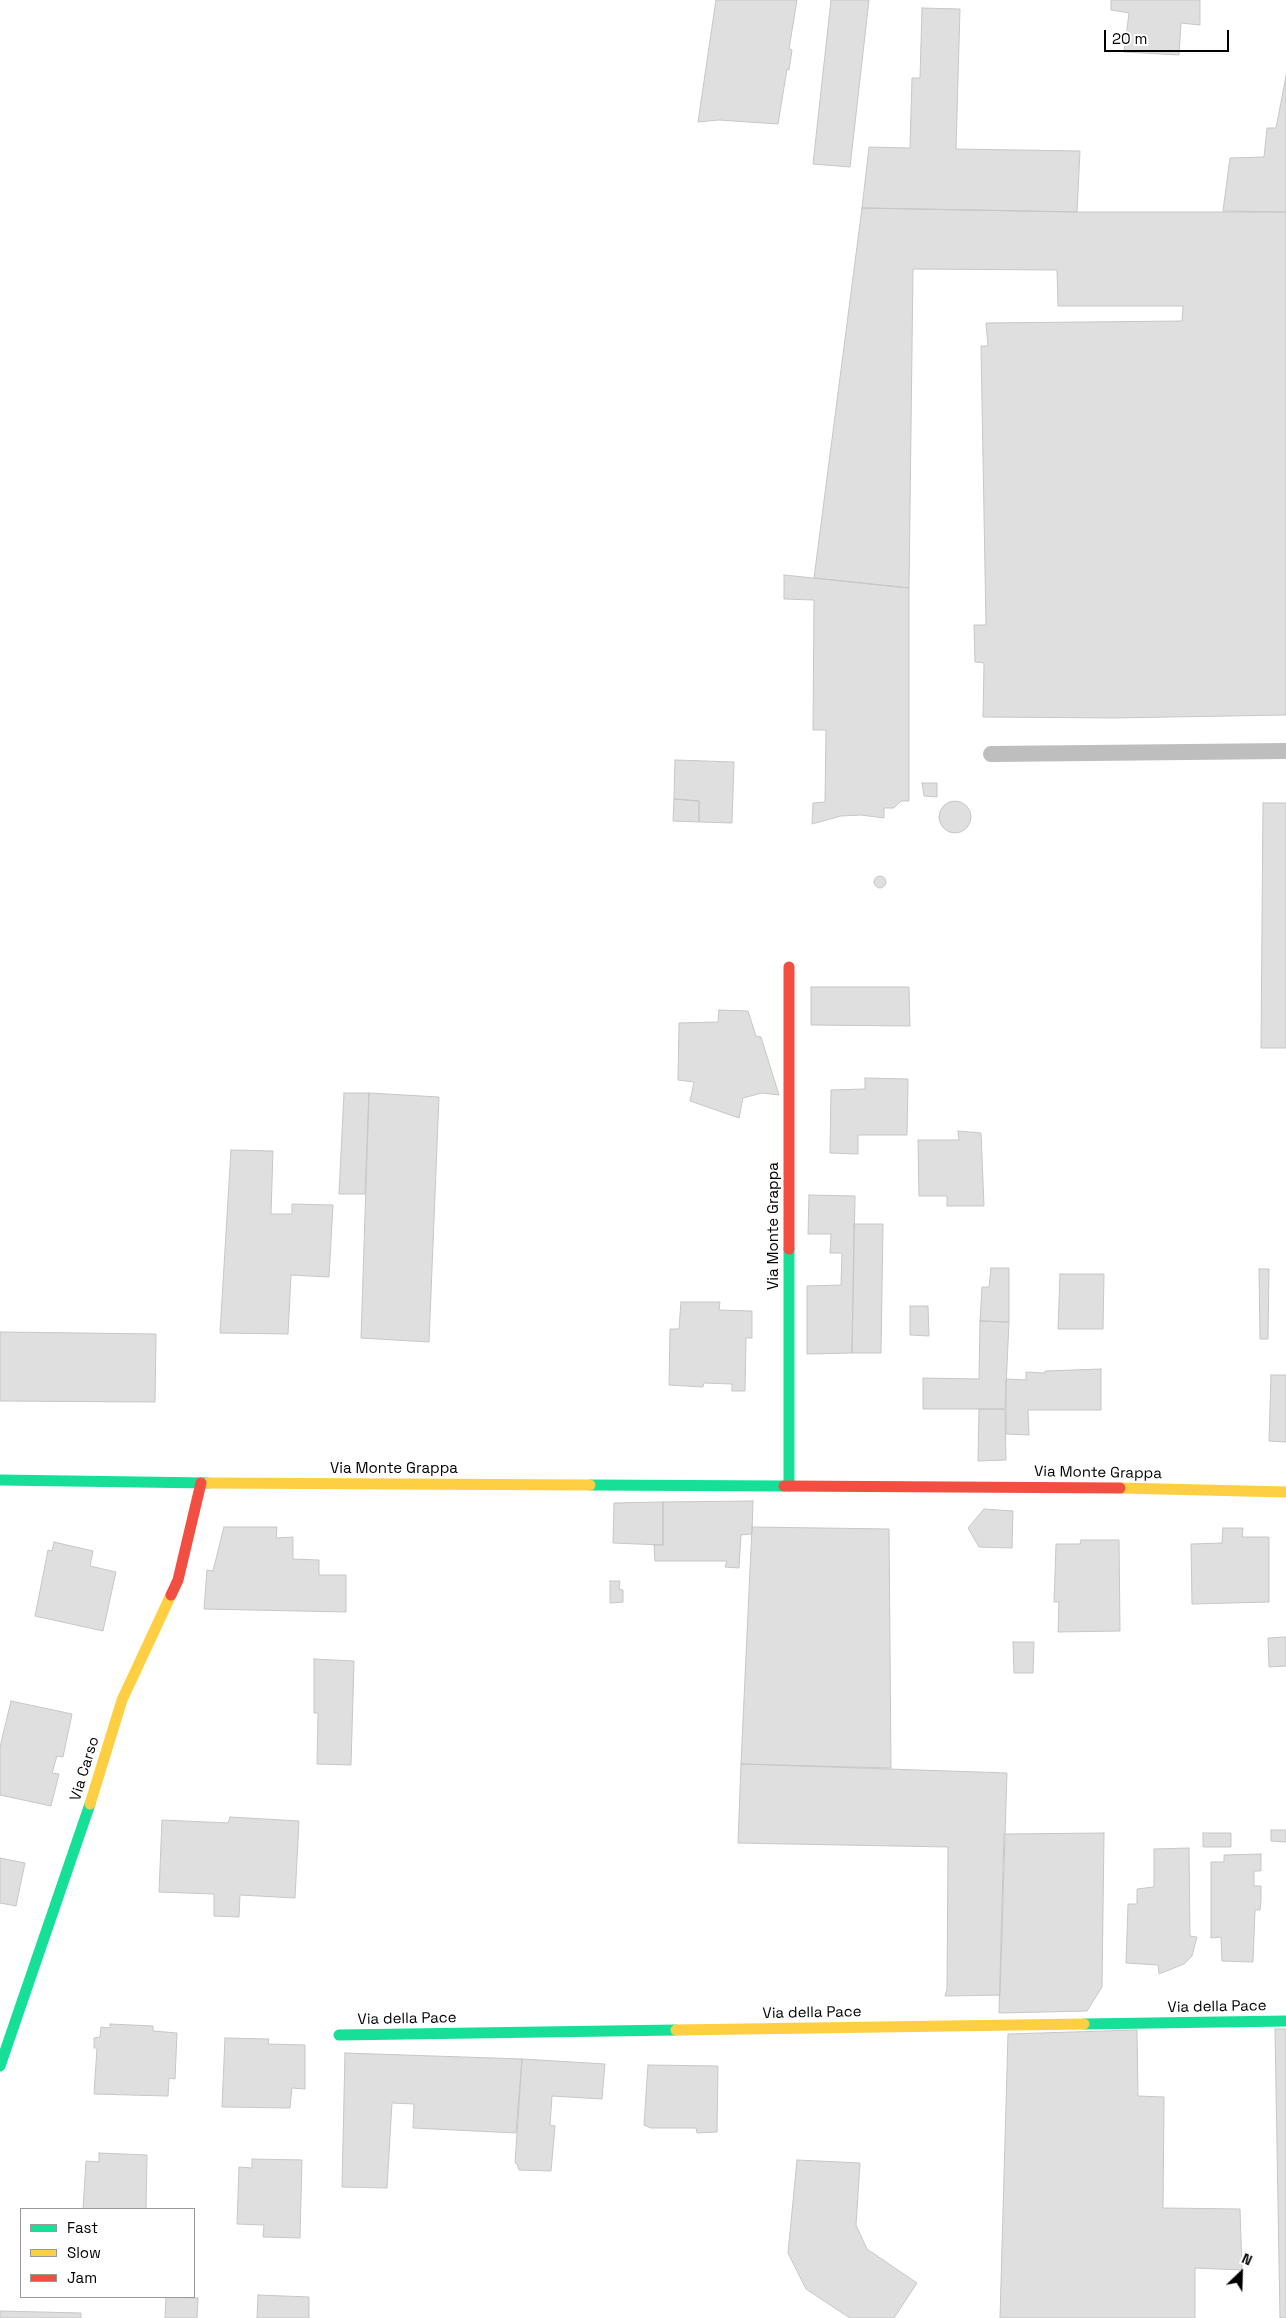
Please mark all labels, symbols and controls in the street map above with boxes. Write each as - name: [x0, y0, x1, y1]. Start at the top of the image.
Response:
- scale bar: [1106, 20, 1231, 52]
- text: 20 m: [1112, 29, 1147, 48]
- street label: Via Monte Grappa: [765, 1162, 783, 1290]
- street label: Via Monte Grappa: [330, 1460, 458, 1478]
- street label: Via Monte Grappa: [1034, 1463, 1162, 1483]
- street label: Via Carso: [67, 1735, 103, 1803]
- street label: Via della Pace: [1167, 1997, 1267, 2017]
- street label: Via della Pace: [762, 2003, 862, 2023]
- street label: Via della Pace: [357, 2009, 457, 2029]
- legend: [20, 2208, 195, 2298]
- text: Fast: [67, 2218, 98, 2237]
- text: Slow: [67, 2243, 101, 2262]
- north arrow: [1216, 2248, 1266, 2298]
- text: N: [1239, 2249, 1255, 2269]
- text: Jam: [67, 2268, 97, 2287]

